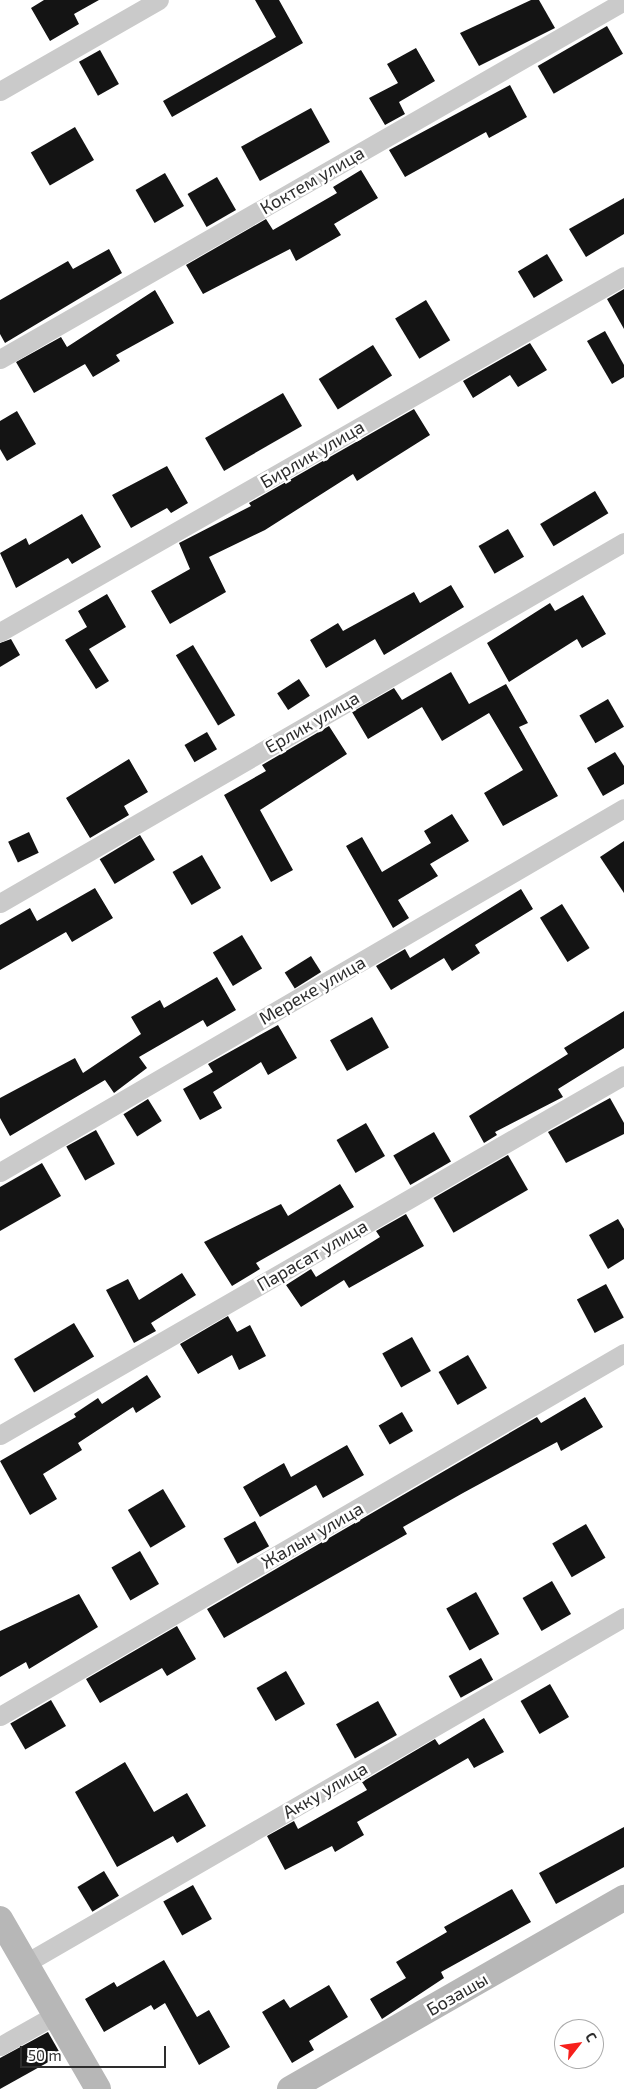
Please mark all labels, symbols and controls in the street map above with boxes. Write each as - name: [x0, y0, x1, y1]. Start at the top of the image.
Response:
- street label: Коктем улица: [256, 141, 368, 219]
- street label: Бирлик улица: [256, 416, 368, 492]
- street label: Ерлик улица: [261, 686, 363, 758]
- street label: Мереке улица: [255, 951, 369, 1029]
- street label: Парасат улица: [253, 1215, 371, 1295]
- street label: Жалын улица: [257, 1497, 367, 1573]
- street label: Акку улица: [279, 1757, 371, 1823]
- street label: Бозашы: [422, 1968, 492, 2020]
- north arrow: [554, 2019, 604, 2069]
- text: С: [582, 2029, 601, 2045]
- scale bar: [22, 2036, 169, 2068]
- text: 50 m: [28, 2046, 62, 2064]

